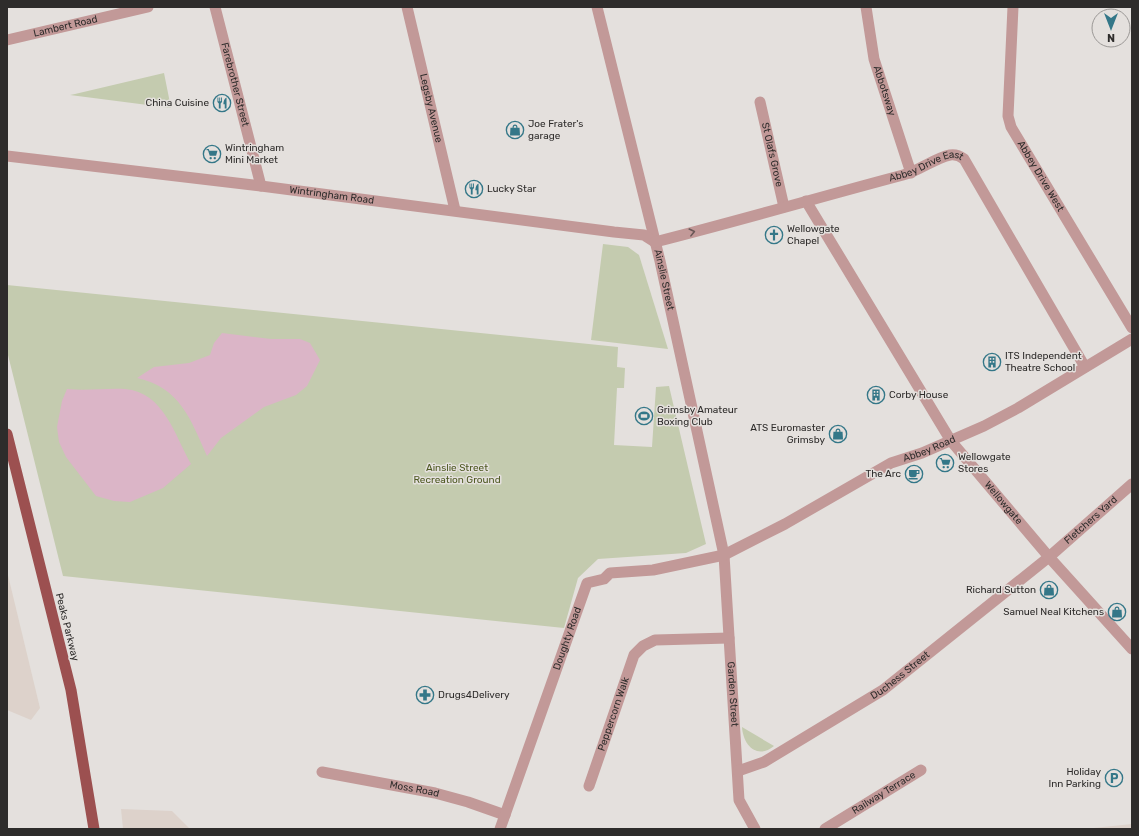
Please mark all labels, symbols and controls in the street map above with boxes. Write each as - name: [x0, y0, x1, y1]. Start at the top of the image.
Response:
- north arrow: [1091, 8, 1131, 48]
- street label: Lambert Road: [32, 13, 99, 40]
- text: N: [1107, 31, 1115, 44]
- street label: Farebrother Street: [218, 41, 251, 128]
- street label: Abbotsway: [871, 64, 898, 118]
- street label: Legsby Avenue: [417, 73, 445, 144]
- restaurant icon: China Cuisine: [212, 93, 232, 113]
- place label: China Cuisine: [146, 97, 209, 109]
- place label: Joe Frater's garage: [528, 118, 583, 142]
- shop icon: Joe Frater's garage: [505, 120, 525, 140]
- street label: St Olafs Grove: [759, 121, 785, 188]
- street label: Abbey Drive West: [1015, 139, 1067, 214]
- place label: Wintringham Mini Market: [225, 142, 284, 166]
- supermarket icon: Wintringham Mini Market: [202, 144, 222, 164]
- street label: Abbey Drive East: [888, 149, 966, 184]
- restaurant icon: Lucky Star: [464, 179, 484, 199]
- place label: Lucky Star: [487, 183, 537, 195]
- street label: Wintringham Road: [289, 184, 375, 207]
- place label: Wellowgate Chapel: [787, 223, 840, 247]
- church icon: Wellowgate Chapel: [764, 225, 784, 245]
- one-way arrow: [689, 229, 696, 237]
- street label: Ainslie Street: [651, 248, 677, 312]
- place label: ITS Independent Theatre School: [1005, 350, 1082, 374]
- building icon: ITS Independent Theatre School: [982, 352, 1002, 372]
- building icon: Corby House: [866, 385, 886, 405]
- place label: Corby House: [889, 389, 949, 401]
- place label: Grimsby Amateur Boxing Club: [657, 404, 738, 428]
- sports icon: Grimsby Amateur Boxing Club: [634, 406, 654, 426]
- place label: ATS Euromaster Grimsby: [750, 422, 825, 446]
- shop icon: ATS Euromaster Grimsby: [828, 424, 848, 444]
- street label: Abbey Road: [902, 433, 957, 465]
- place label: Wellowgate Stores: [958, 451, 1011, 475]
- supermarket icon: Wellowgate Stores: [935, 453, 955, 473]
- park label: Ainslie Street Recreation Ground: [413, 462, 501, 486]
- cafe icon: The Arc: [904, 464, 924, 484]
- place label: The Arc: [866, 468, 901, 480]
- street label: Wellowgate: [982, 479, 1025, 527]
- street label: Fletchers Yard: [1062, 494, 1120, 547]
- shop icon: Richard Sutton: [1039, 580, 1059, 600]
- place label: Richard Sutton: [966, 584, 1036, 596]
- street label: Peaks Parkway: [53, 592, 81, 663]
- shop icon: Samuel Neal Kitchens: [1107, 602, 1127, 622]
- street label: Doughty Road: [551, 605, 584, 672]
- place label: Samuel Neal Kitchens: [1003, 606, 1104, 618]
- street label: Duchess Street: [868, 649, 932, 702]
- street label: Garden Street: [725, 661, 741, 727]
- street label: Peppercorn Walk: [595, 675, 632, 753]
- pharmacy icon: Drugs4Delivery: [415, 685, 435, 705]
- place label: Drugs4Delivery: [438, 689, 510, 701]
- place label: Holiday Inn Parking: [1048, 766, 1101, 790]
- parking icon: Holiday Inn Parking: [1104, 768, 1124, 788]
- street label: Railway Terrace: [850, 769, 918, 817]
- street label: Moss Road: [389, 779, 441, 800]

